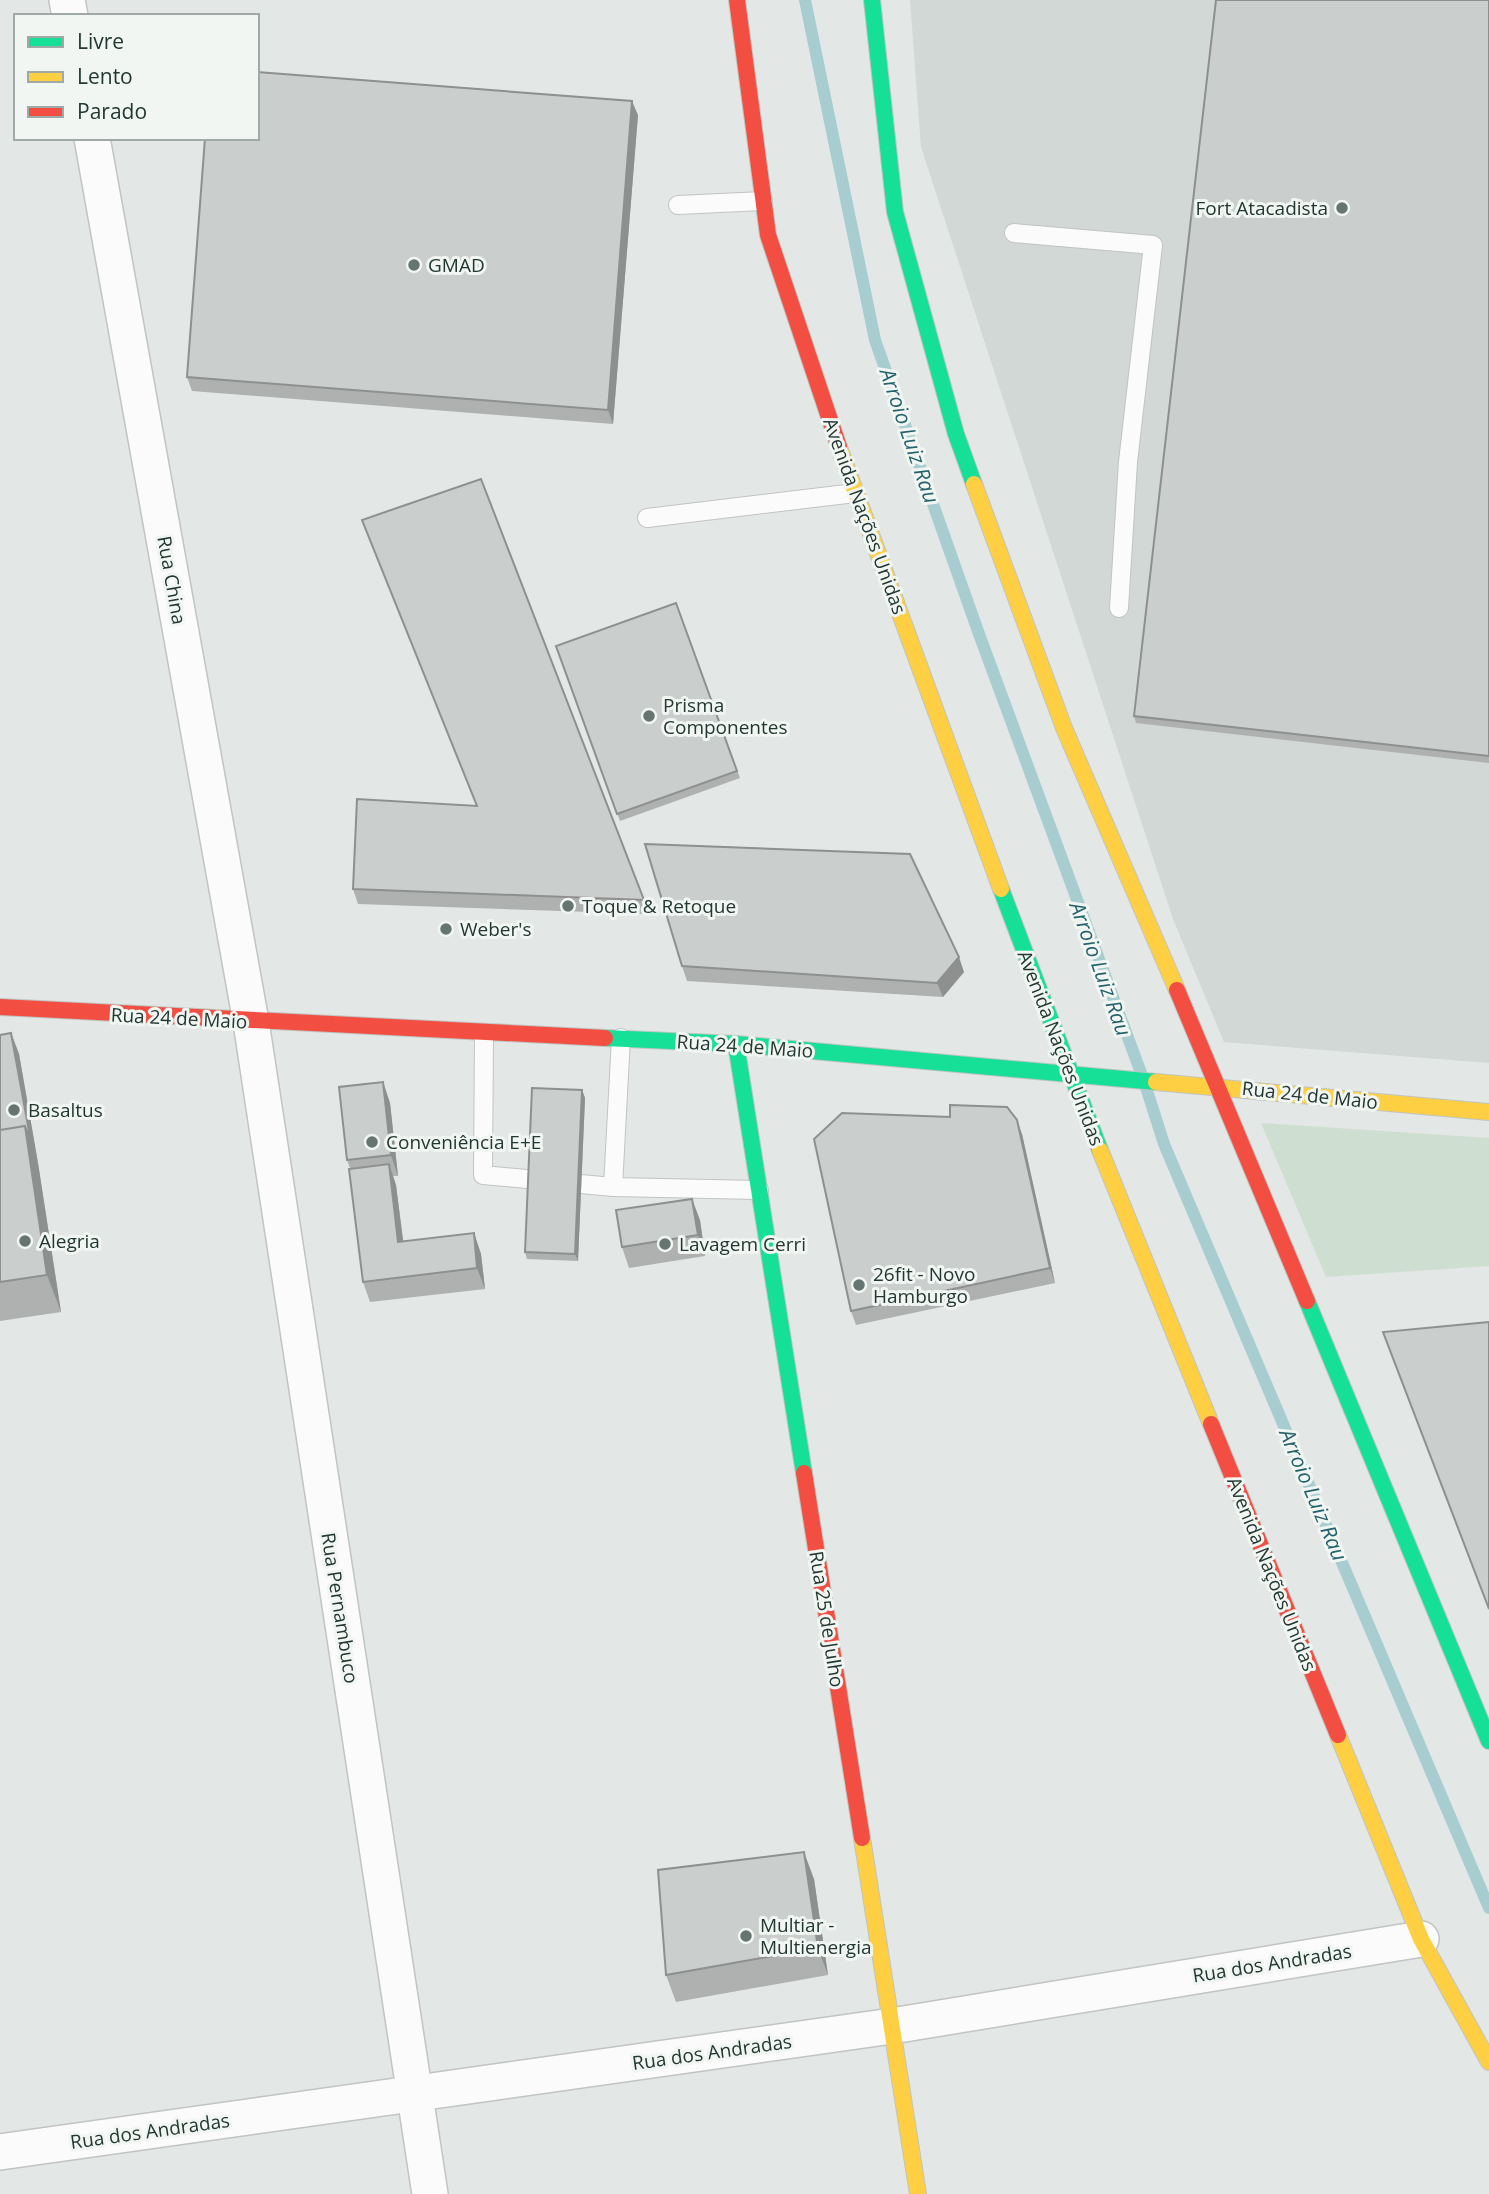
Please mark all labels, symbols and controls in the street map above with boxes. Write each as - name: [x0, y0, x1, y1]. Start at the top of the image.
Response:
- legend: [14, 14, 259, 140]
- text: Livre: [77, 27, 124, 55]
- text: Lento: [77, 62, 133, 90]
- text: Parado: [77, 97, 147, 125]
- place label: Fort Atacadista: [1195, 195, 1328, 221]
- marker: Fort Atacadista: [1334, 200, 1350, 216]
- place label: GMAD: [428, 252, 485, 278]
- marker: GMAD: [406, 257, 422, 273]
- water label: Arroio Luiz Rau: [873, 363, 946, 507]
- street label: Avenida Nações Unidas: [817, 414, 913, 618]
- street label: Rua China: [151, 534, 193, 626]
- place label: Prisma Componentes: [663, 692, 788, 740]
- marker: Prisma Componentes: [641, 708, 657, 724]
- place label: Toque & Retoque: [582, 893, 736, 919]
- water label: Arroio Luiz Rau: [1063, 896, 1138, 1040]
- marker: Toque & Retoque: [560, 898, 576, 914]
- place label: Weber's: [460, 916, 532, 942]
- marker: Weber's: [438, 921, 454, 937]
- street label: Avenida Nações Unidas: [1012, 947, 1110, 1149]
- street label: Rua 24 de Maio: [110, 1001, 248, 1035]
- street label: Rua 24 de Maio: [676, 1028, 814, 1064]
- street label: Rua 24 de Maio: [1241, 1075, 1379, 1115]
- place label: Basaltus: [28, 1097, 103, 1123]
- marker: Basaltus: [6, 1102, 22, 1118]
- place label: Conveniência E+E: [386, 1129, 541, 1155]
- marker: Conveniência E+E: [364, 1134, 380, 1150]
- place label: Alegria: [39, 1228, 100, 1254]
- place label: Lavagem Cerri: [679, 1231, 806, 1257]
- marker: Alegria: [17, 1233, 33, 1249]
- marker: Lavagem Cerri: [657, 1236, 673, 1252]
- place label: 26fit - Novo Hamburgo: [873, 1261, 975, 1309]
- marker: 26fit - Novo Hamburgo: [851, 1277, 867, 1293]
- water label: Arroio Luiz Rau: [1273, 1422, 1354, 1565]
- street label: Avenida Nações Unidas: [1221, 1473, 1323, 1675]
- street label: Rua Pernambuco: [315, 1531, 365, 1685]
- street label: Rua 25 de Julho: [803, 1549, 851, 1689]
- place label: Multiar - Multienergia: [760, 1912, 872, 1960]
- marker: Multiar - Multienergia: [738, 1928, 754, 1944]
- street label: Rua dos Andradas: [1191, 1938, 1353, 1988]
- street label: Rua dos Andradas: [631, 2028, 793, 2076]
- street label: Rua dos Andradas: [69, 2107, 231, 2155]

